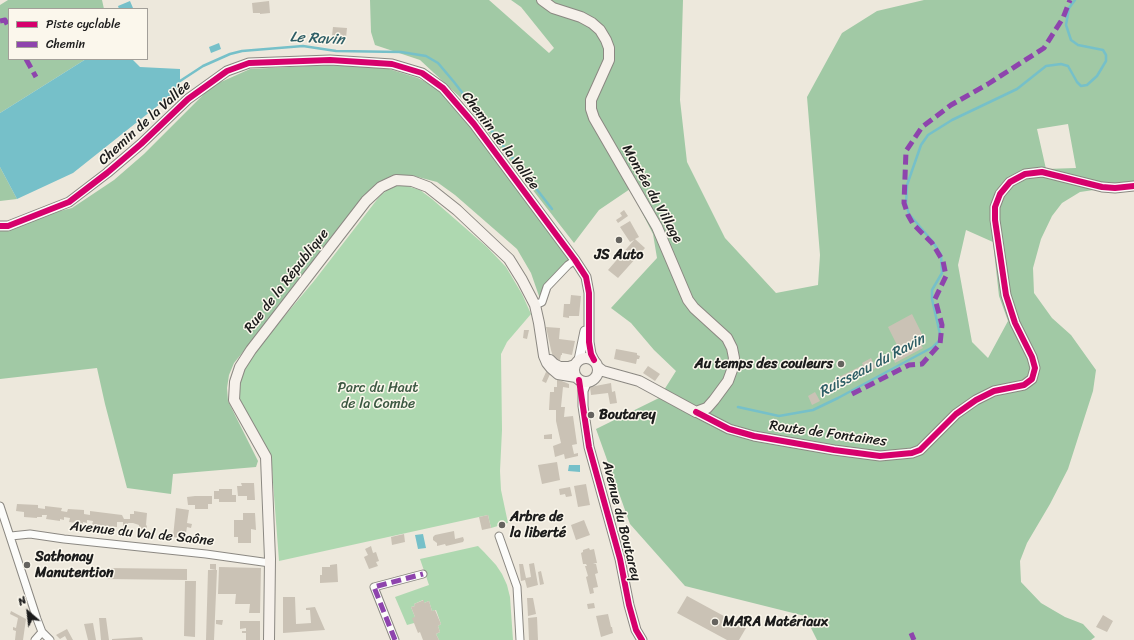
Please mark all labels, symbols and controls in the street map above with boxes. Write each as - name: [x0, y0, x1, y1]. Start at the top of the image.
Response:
- legend: [8, 8, 148, 60]
- text: Piste cyclable: [46, 13, 120, 35]
- water label: Le Ravin: [289, 29, 345, 49]
- text: Chemin: [46, 33, 85, 55]
- street label: Chemin de la Vallée: [95, 77, 195, 169]
- street label: Chemin de la Vallée: [458, 89, 542, 193]
- street label: Montée du Village: [618, 142, 686, 246]
- street label: Rue de la République: [241, 226, 333, 336]
- marker: JS Auto: [614, 235, 624, 245]
- place label: JS Auto: [595, 247, 643, 263]
- water label: Ruisseau du Ravin: [816, 330, 928, 402]
- place label: Au temps des couleurs: [694, 356, 833, 372]
- marker: Au temps des couleurs: [836, 359, 846, 369]
- park label: Parc du Haut de la Combe: [338, 380, 418, 412]
- place label: Boutarey: [599, 407, 656, 423]
- marker: Boutarey: [586, 410, 596, 420]
- street label: Route de Fontaines: [768, 417, 888, 451]
- street label: Avenue du Boutarey: [598, 459, 644, 583]
- place label: Arbre de la liberté: [510, 509, 566, 542]
- street label: Avenue du Val de Saône: [69, 518, 215, 550]
- marker: Arbre de la liberté: [497, 520, 507, 530]
- place label: Sathonay Manutention: [35, 549, 114, 582]
- marker: Sathonay Manutention: [22, 560, 32, 570]
- text: N: [14, 591, 30, 611]
- north arrow: [8, 592, 48, 632]
- place label: MARA Matériaux: [723, 614, 828, 630]
- marker: MARA Matériaux: [710, 617, 720, 627]

